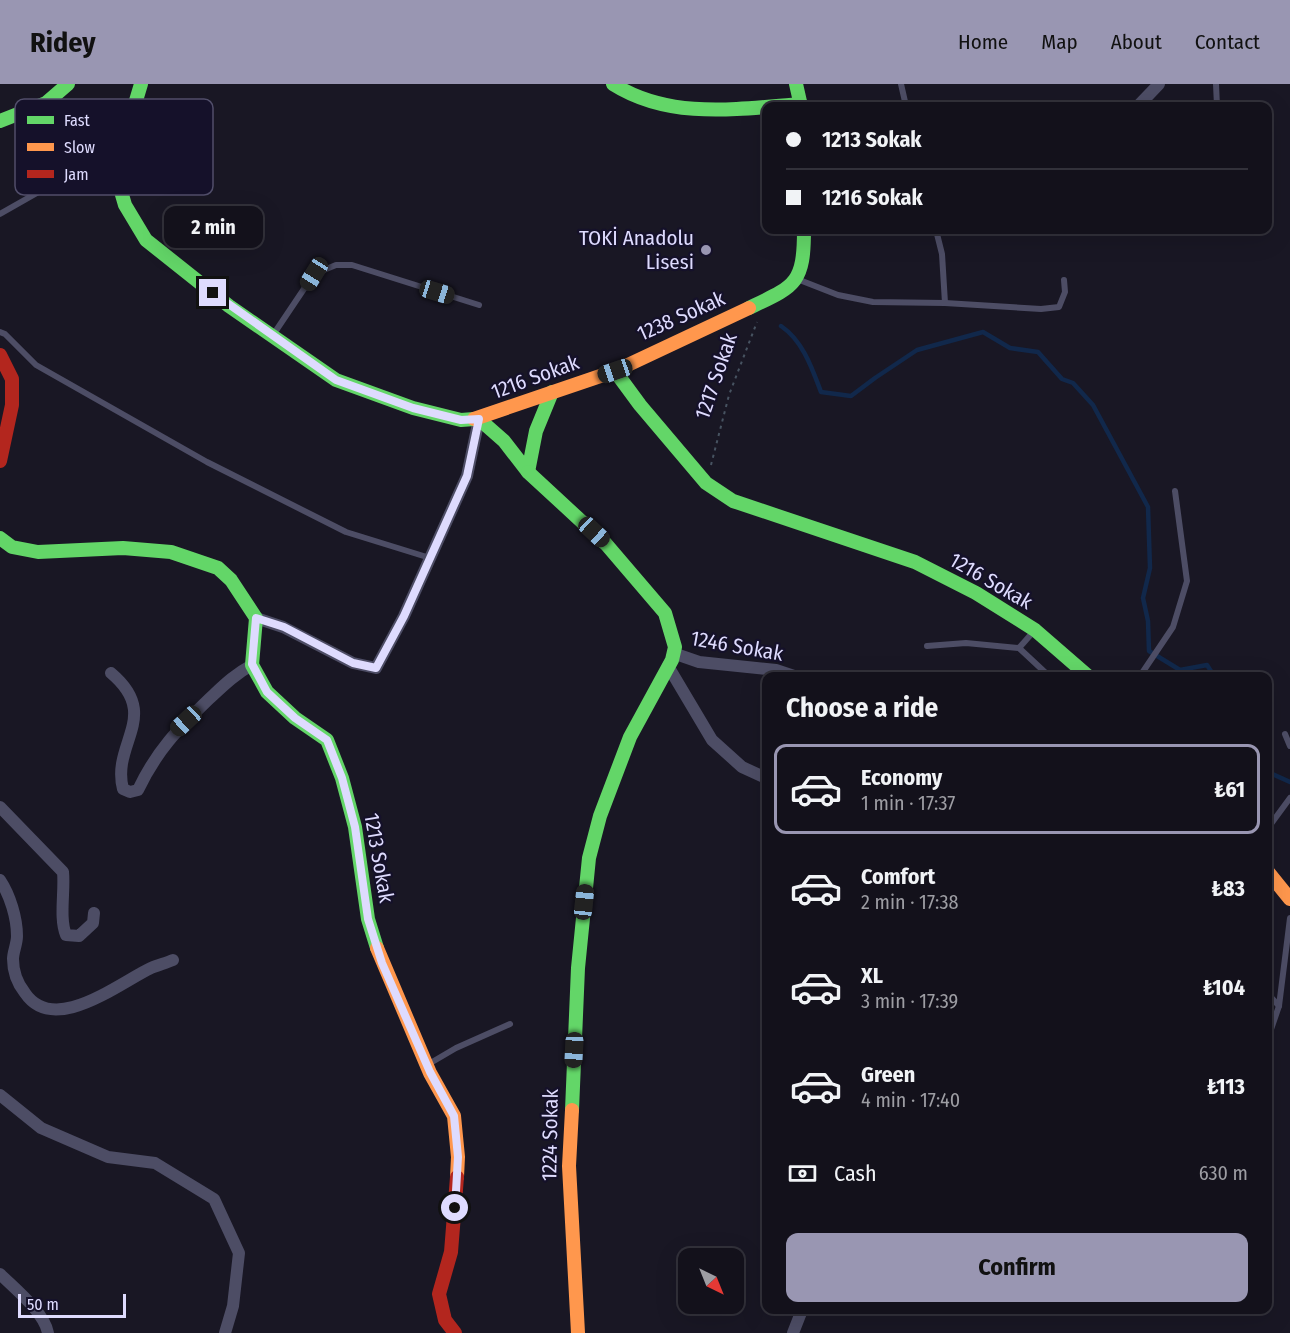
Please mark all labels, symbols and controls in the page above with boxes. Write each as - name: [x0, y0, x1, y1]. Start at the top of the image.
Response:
- text: Ridey: [30, 26, 96, 59]
- text: Home: [958, 29, 1008, 55]
- text: Map: [1041, 29, 1078, 55]
- text: About: [1111, 29, 1162, 55]
- text: Contact: [1195, 29, 1260, 55]
- legend: [15, 99, 213, 195]
- text: Fast: [64, 111, 91, 130]
- text: 1213 Sokak: [822, 126, 922, 153]
- text: Slow: [64, 138, 95, 157]
- text: Jam: [64, 165, 89, 184]
- text: 1216 Sokak: [822, 184, 923, 211]
- callout: 2 min: [164, 206, 262, 248]
- text: 2 min: [191, 215, 236, 239]
- place label: TOKİ Anadolu Lisesi: [579, 225, 694, 275]
- marker: TOKİ Anadolu Lisesi: [699, 243, 713, 257]
- car: [297, 254, 331, 294]
- car: [417, 278, 457, 306]
- route end: [199, 279, 226, 306]
- street label: 1238 Sokak: [633, 285, 729, 347]
- street label: 1217 Sokak: [689, 329, 743, 423]
- street label: 1216 Sokak: [488, 349, 583, 405]
- car: [595, 357, 635, 385]
- car: [575, 513, 613, 551]
- street label: 1216 Sokak: [945, 547, 1037, 615]
- street label: 1246 Sokak: [689, 625, 786, 667]
- text: Choose a ride: [786, 692, 938, 724]
- car: [167, 702, 205, 740]
- icon: car: [789, 762, 843, 816]
- text: Economy: [861, 764, 942, 791]
- text: ₺61: [1214, 776, 1245, 803]
- text: 1 min · 17:37: [861, 791, 955, 815]
- street label: 1213 Sokak: [358, 811, 400, 905]
- icon: car: [789, 861, 843, 915]
- text: Comfort: [861, 863, 935, 890]
- text: ₺83: [1211, 875, 1245, 902]
- car: [573, 883, 595, 921]
- text: 2 min · 17:38: [861, 890, 958, 914]
- icon: car: [789, 960, 843, 1014]
- text: XL: [861, 962, 883, 989]
- text: ₺104: [1203, 974, 1245, 1001]
- text: 3 min · 17:39: [861, 989, 958, 1013]
- car: [564, 1032, 584, 1068]
- icon: car: [789, 1059, 843, 1113]
- text: Green: [861, 1061, 915, 1088]
- text: ₺113: [1207, 1073, 1245, 1100]
- street label: 1224 Sokak: [536, 1088, 564, 1181]
- text: 4 min · 17:40: [861, 1088, 960, 1112]
- icon: cash: [786, 1157, 819, 1190]
- text: Cash: [834, 1160, 877, 1187]
- text: 630 m: [1199, 1161, 1248, 1185]
- route start: [441, 1194, 468, 1221]
- button: Confirm: [786, 1233, 1248, 1302]
- north arrow: [678, 1248, 744, 1314]
- map controls: [678, 1248, 744, 1314]
- scale bar: [18, 1291, 126, 1318]
- text: 50 m: [27, 1295, 59, 1314]

